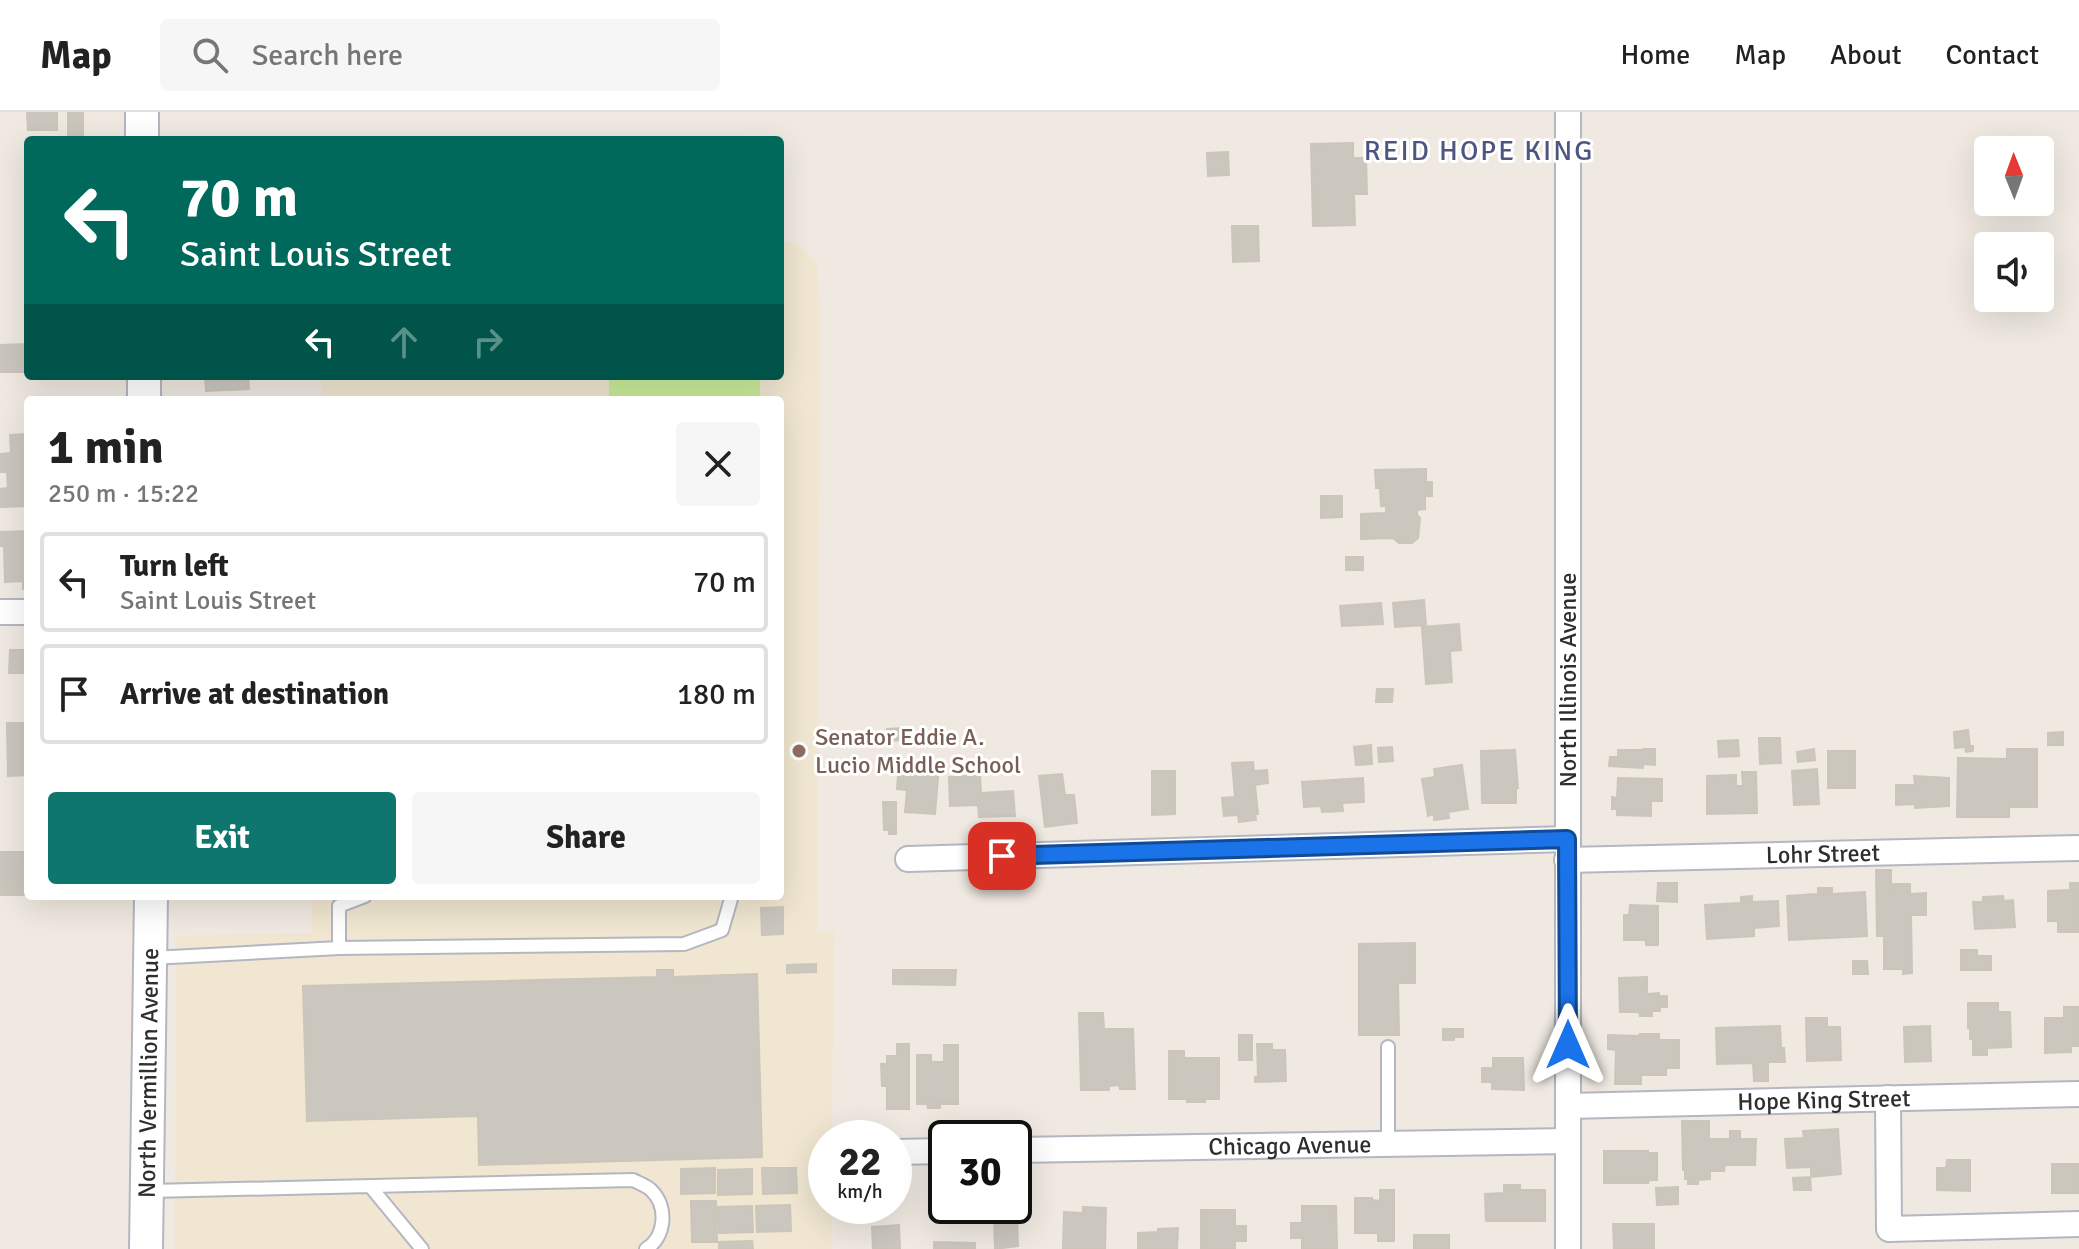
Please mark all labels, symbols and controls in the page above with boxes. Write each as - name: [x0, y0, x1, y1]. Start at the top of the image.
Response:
- search box: [160, 19, 720, 91]
- text: Map: [40, 32, 112, 79]
- icon: search: [188, 33, 232, 77]
- text: Search here: [252, 37, 403, 74]
- text: Home: [1621, 38, 1690, 72]
- text: Map: [1734, 38, 1786, 72]
- text: About: [1830, 38, 1902, 72]
- text: Contact: [1946, 38, 2039, 72]
- district label: REID HOPE KING: [1364, 134, 1594, 168]
- north arrow: [1974, 136, 2054, 216]
- map controls: [1974, 136, 2054, 312]
- text: 70 m: [180, 163, 298, 232]
- icon: left: [48, 168, 152, 272]
- text: Saint Louis Street: [180, 232, 452, 277]
- button: sound: [1974, 232, 2054, 312]
- icon: left: [298, 320, 342, 364]
- icon: ahead: [382, 320, 426, 364]
- icon: right: [466, 320, 510, 364]
- text: 1 min: [48, 418, 164, 477]
- button: close: [676, 422, 760, 506]
- text: 250 m · 15:22: [48, 478, 199, 510]
- text: Turn left: [120, 548, 229, 585]
- icon: left: [52, 560, 96, 604]
- text: 70 m: [693, 564, 756, 601]
- street label: North Illinois Avenue: [1553, 572, 1583, 788]
- text: Saint Louis Street: [120, 585, 316, 617]
- icon: arrive: [52, 672, 96, 716]
- text: Arrive at destination: [120, 676, 389, 713]
- text: 180 m: [677, 676, 756, 713]
- place label: Senator Eddie A. Lucio Middle School: [815, 722, 1021, 780]
- marker: Senator Eddie A. Lucio Middle School: [790, 742, 808, 760]
- button: Exit: [48, 792, 396, 884]
- button: Share: [412, 792, 760, 884]
- pin: [968, 822, 1036, 890]
- icon: arrive: [980, 834, 1024, 878]
- street label: Lohr Street: [1766, 838, 1880, 870]
- street label: North Vermillion Avenue: [132, 948, 165, 1198]
- position arrow: [1526, 1003, 1610, 1087]
- street label: Hope King Street: [1737, 1083, 1911, 1117]
- speed limit sign: 30: [928, 1120, 1032, 1224]
- street label: Chicago Avenue: [1208, 1129, 1372, 1162]
- text: 22: [838, 1137, 882, 1187]
- text: km/h: [837, 1179, 883, 1204]

